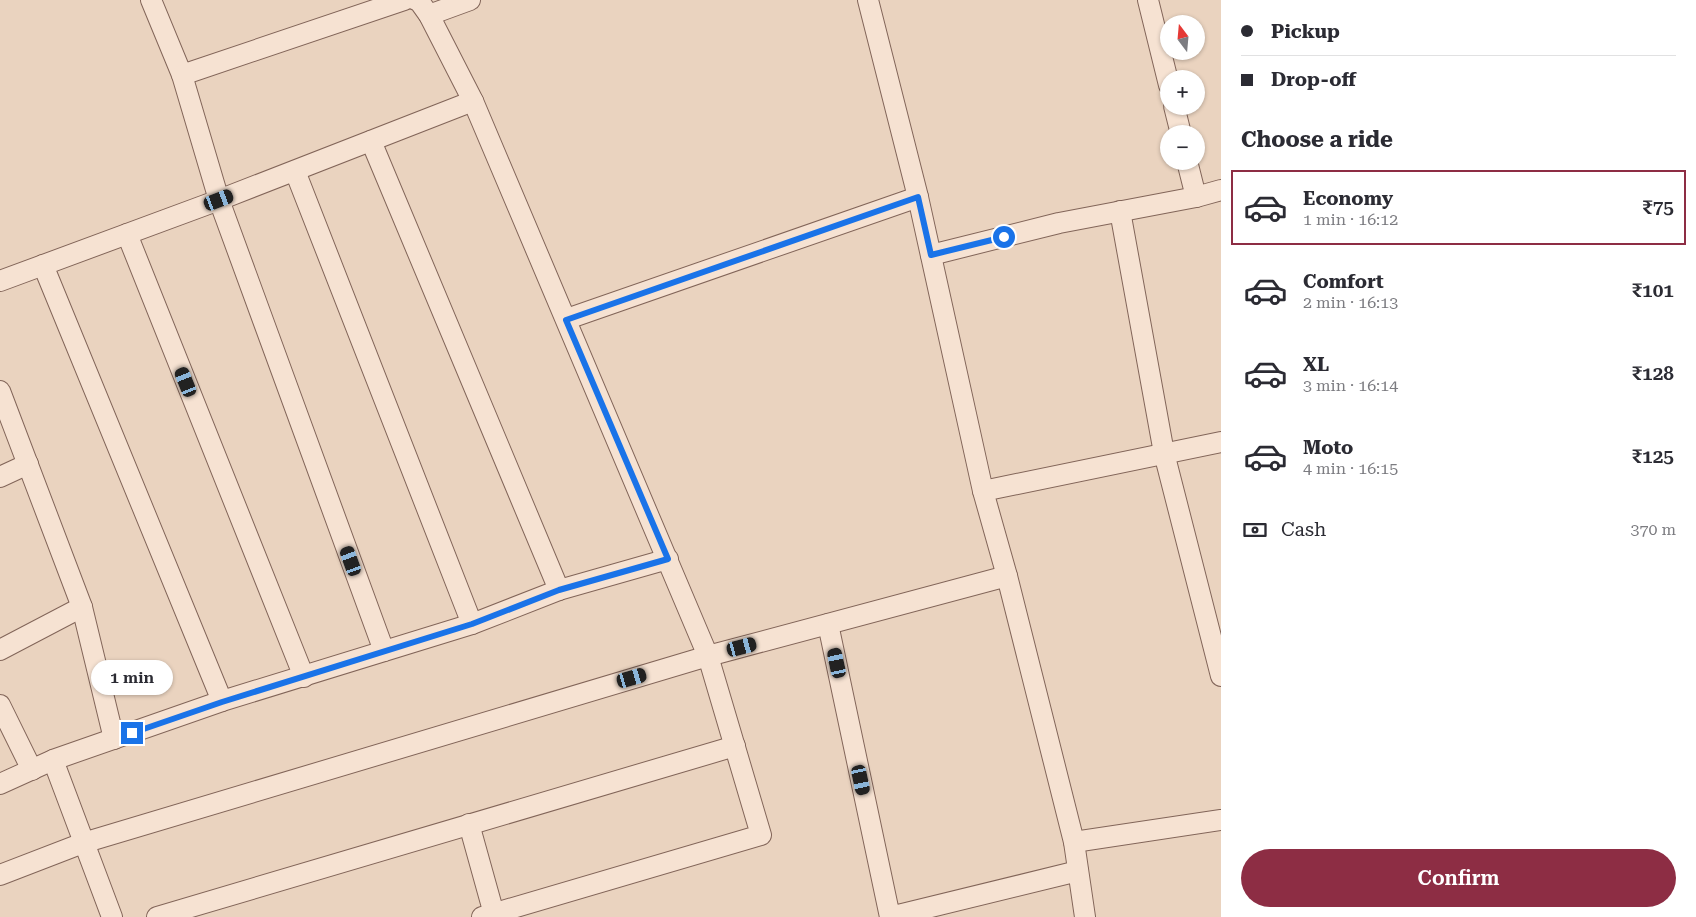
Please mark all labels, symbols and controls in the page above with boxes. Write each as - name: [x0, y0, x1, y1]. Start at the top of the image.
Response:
- north arrow: [1160, 15, 1205, 60]
- map controls: [1160, 15, 1205, 170]
- text: Pickup: [1271, 20, 1340, 43]
- text: Drop-off: [1271, 68, 1356, 91]
- button: +: [1160, 70, 1205, 115]
- button: −: [1160, 125, 1205, 170]
- text: Choose a ride: [1241, 127, 1393, 152]
- icon: car: [1243, 185, 1288, 230]
- text: Economy: [1303, 187, 1393, 210]
- car: [202, 188, 235, 212]
- text: ₹75: [1642, 196, 1674, 219]
- text: 1 min · 16:12: [1303, 210, 1398, 229]
- route start: [993, 226, 1015, 248]
- icon: car: [1243, 268, 1288, 313]
- text: Comfort: [1303, 270, 1384, 293]
- text: ₹101: [1631, 279, 1674, 302]
- text: 2 min · 16:13: [1303, 293, 1398, 312]
- icon: car: [1243, 351, 1288, 396]
- text: XL: [1303, 353, 1329, 376]
- text: ₹128: [1631, 362, 1674, 385]
- car: [173, 365, 198, 399]
- text: 3 min · 16:14: [1303, 376, 1398, 395]
- icon: car: [1243, 434, 1288, 479]
- text: Moto: [1303, 436, 1353, 459]
- text: ₹125: [1631, 445, 1674, 468]
- text: 4 min · 16:15: [1303, 459, 1398, 478]
- icon: cash: [1241, 516, 1269, 544]
- text: Cash: [1281, 518, 1326, 541]
- text: 370 m: [1630, 520, 1676, 539]
- car: [338, 544, 363, 578]
- car: [725, 636, 758, 658]
- car: [826, 647, 847, 679]
- callout: 1 min: [91, 660, 173, 696]
- car: [615, 667, 648, 689]
- text: 1 min: [110, 668, 154, 687]
- route end: [121, 722, 143, 744]
- car: [850, 764, 871, 796]
- button: Confirm: [1241, 849, 1676, 907]

